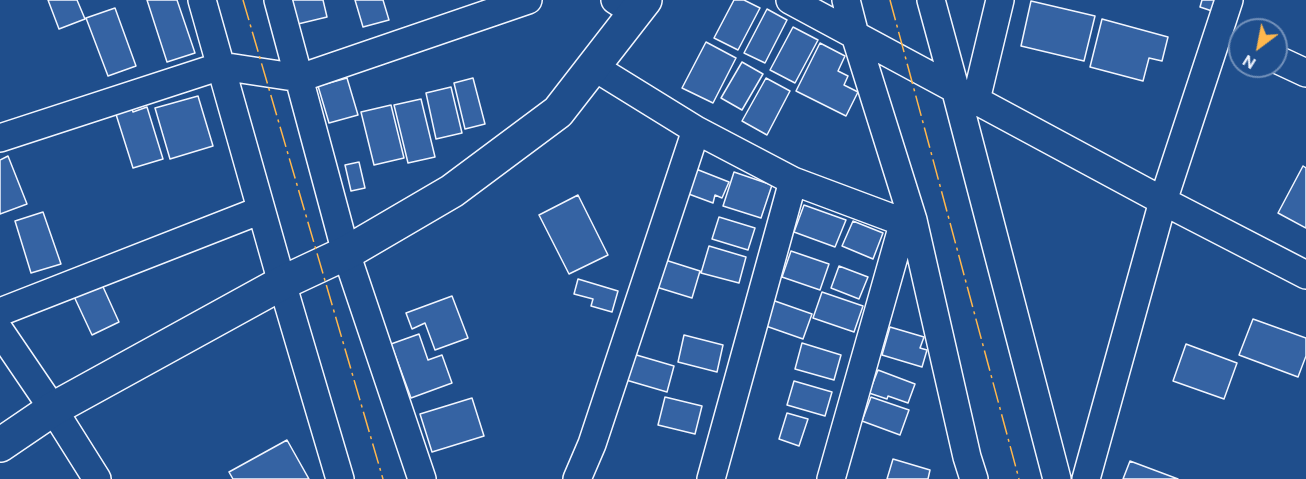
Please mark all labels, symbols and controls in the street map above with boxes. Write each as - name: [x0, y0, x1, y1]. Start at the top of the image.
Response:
- north arrow: [1228, 18, 1288, 78]
- text: N: [1239, 50, 1260, 74]

